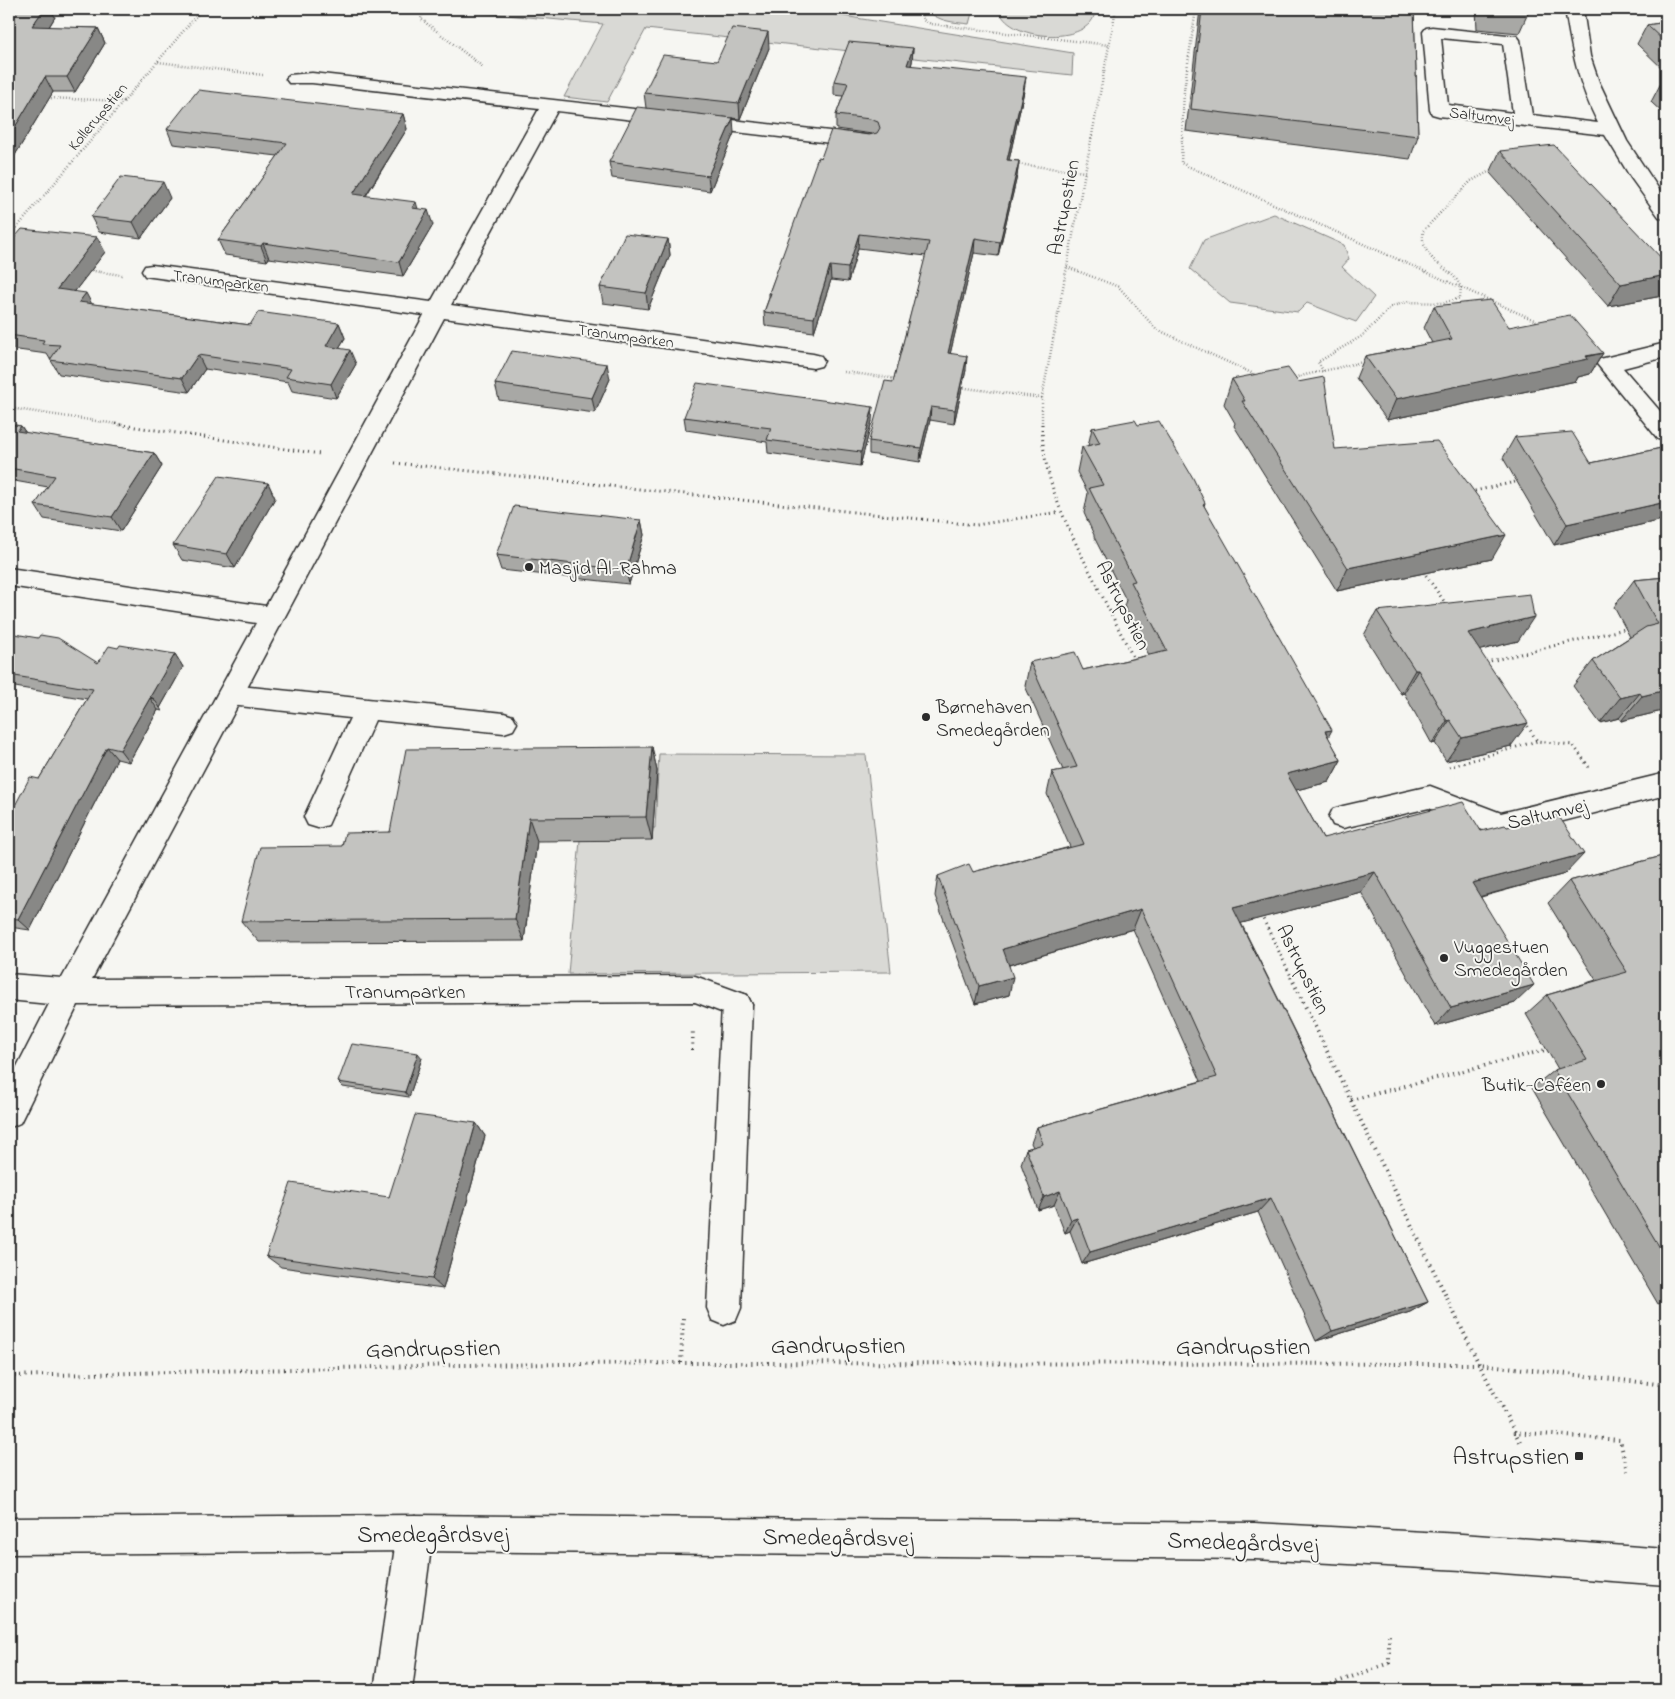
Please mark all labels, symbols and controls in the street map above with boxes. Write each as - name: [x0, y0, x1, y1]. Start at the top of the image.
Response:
- street label: Kollerupstien: [63, 78, 134, 157]
- street label: Saltumvej: [1448, 101, 1517, 133]
- street label: Astrupstien: [1042, 157, 1089, 258]
- street label: Tranumparken: [171, 264, 270, 300]
- street label: Tranumparken: [576, 318, 675, 356]
- place label: Masjid Al-Rahma: [539, 555, 677, 584]
- street label: Astrupstien: [1087, 556, 1157, 656]
- marker: Masjid Al-Rahma: [523, 561, 535, 573]
- place label: Børnehaven Smedegården: [935, 694, 1050, 747]
- marker: Børnehaven Smedegården: [920, 711, 932, 723]
- street label: Saltumvej: [1504, 792, 1592, 839]
- street label: Astrupstien: [1267, 920, 1336, 1020]
- place label: Vuggestuen Smedegården: [1453, 934, 1568, 987]
- marker: Vuggestuen Smedegården: [1438, 952, 1450, 964]
- street label: Tranumparken: [345, 979, 465, 1008]
- place label: Butik-Caféen: [1481, 1072, 1591, 1101]
- marker: Butik-Caféen: [1595, 1078, 1607, 1090]
- street label: Gandrupstien: [771, 1330, 905, 1365]
- street label: Gandrupstien: [1176, 1331, 1310, 1366]
- street label: Gandrupstien: [365, 1332, 501, 1369]
- place label: Astrupstien: [1453, 1441, 1569, 1476]
- marker: Astrupstien: [1573, 1450, 1585, 1462]
- street label: Smedegårdsvej: [357, 1519, 510, 1554]
- street label: Smedegårdsvej: [762, 1521, 915, 1558]
- street label: Smedegårdsvej: [1167, 1524, 1320, 1565]

